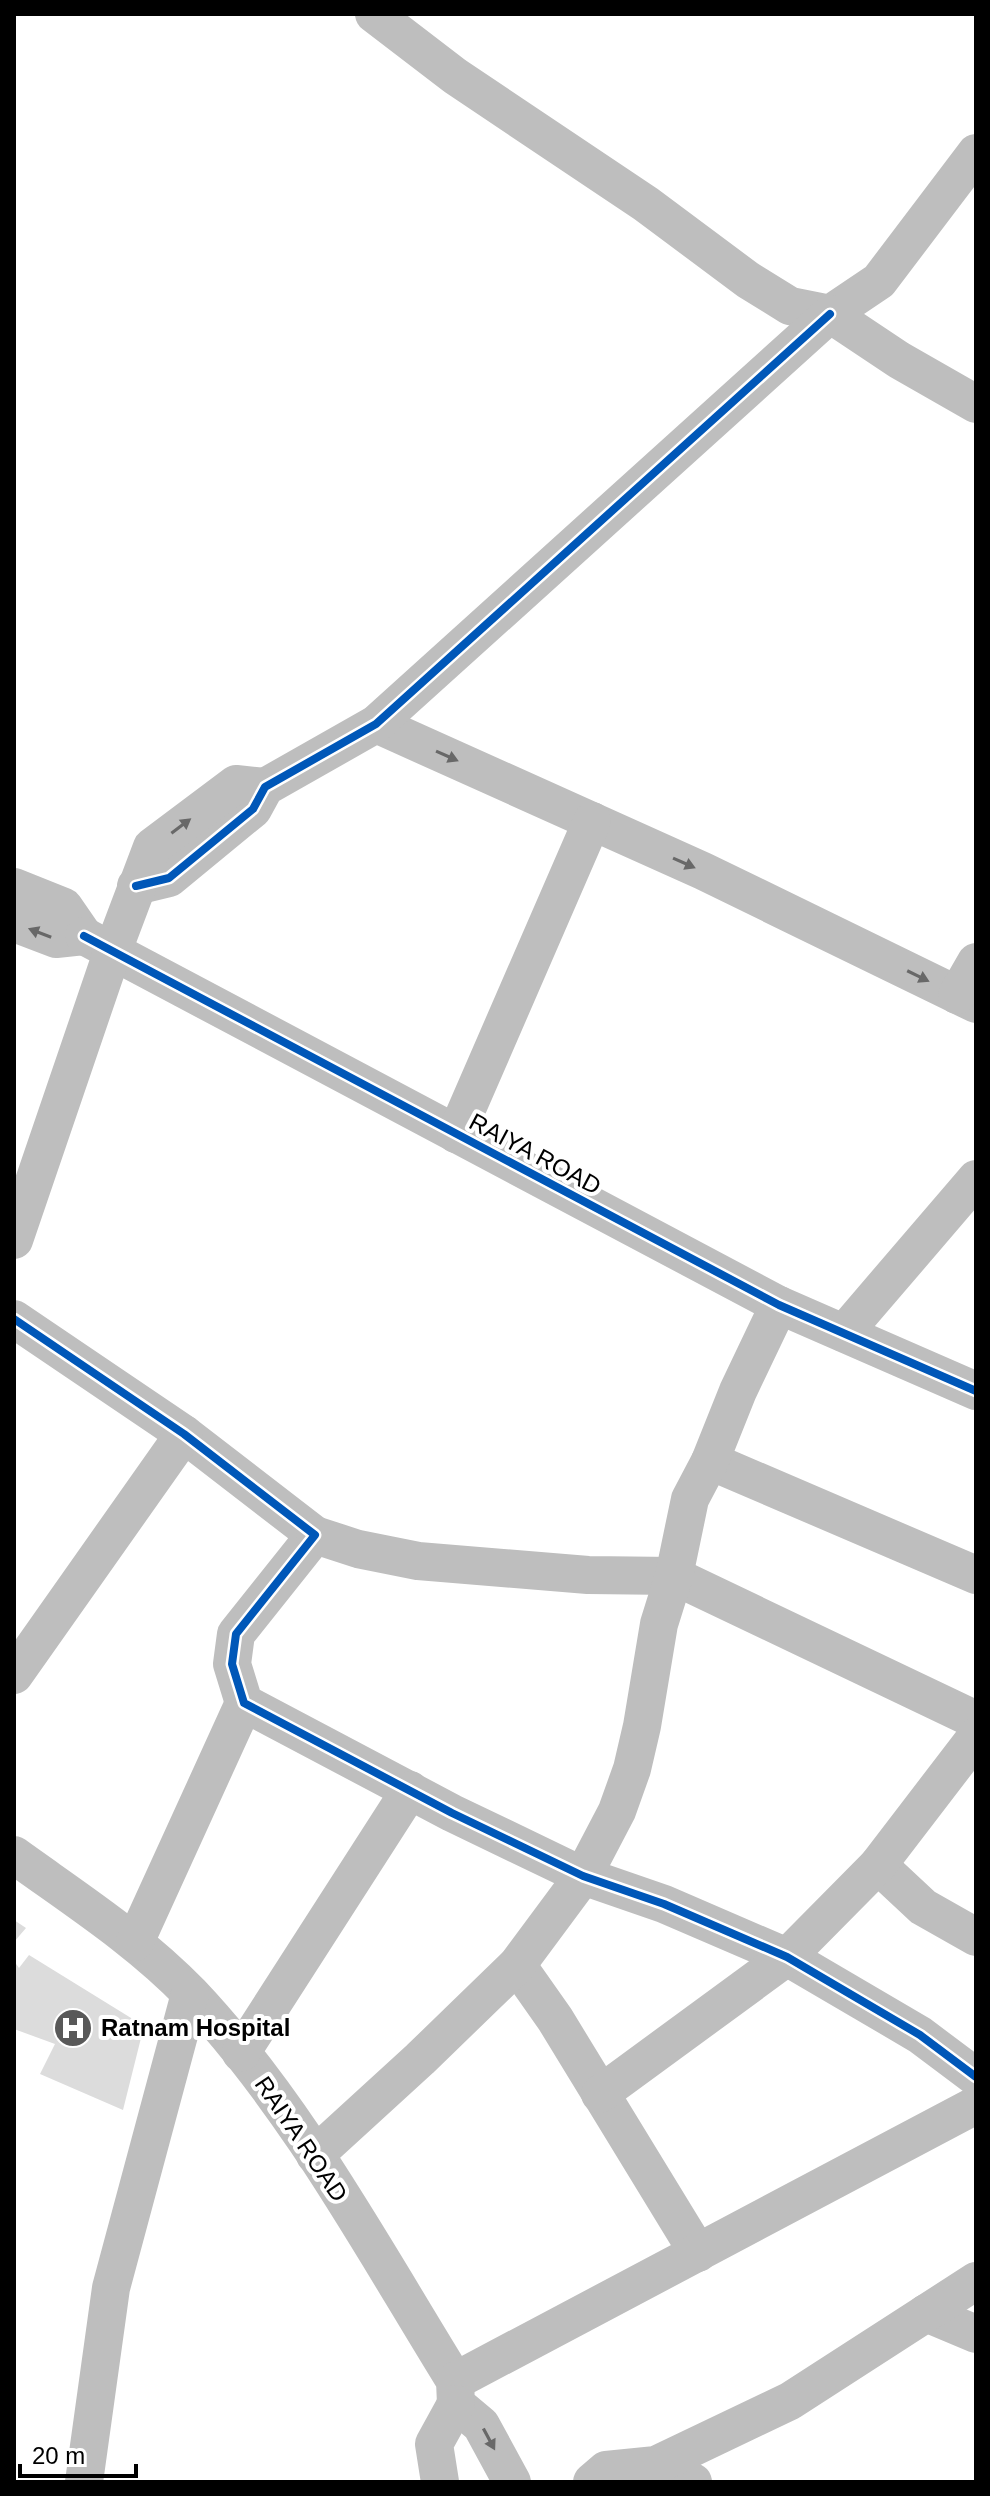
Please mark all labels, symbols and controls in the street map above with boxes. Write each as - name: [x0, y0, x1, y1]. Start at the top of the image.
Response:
- one-way arrow: [435, 749, 458, 762]
- one-way arrow: [171, 818, 191, 834]
- one-way arrow: [672, 856, 695, 869]
- one-way arrow: [27, 926, 51, 939]
- one-way arrow: [906, 969, 929, 983]
- street label: RAIYA ROAD: [465, 1108, 606, 1200]
- hospital icon: Ratnam Hospital: [52, 2007, 94, 2049]
- place label: Ratnam Hospital: [101, 2014, 290, 2041]
- street label: RAIYA ROAD: [250, 2071, 353, 2206]
- scale bar: [20, 2428, 136, 2478]
- one-way arrow: [481, 2428, 495, 2450]
- text: 20 m: [32, 2442, 85, 2469]

